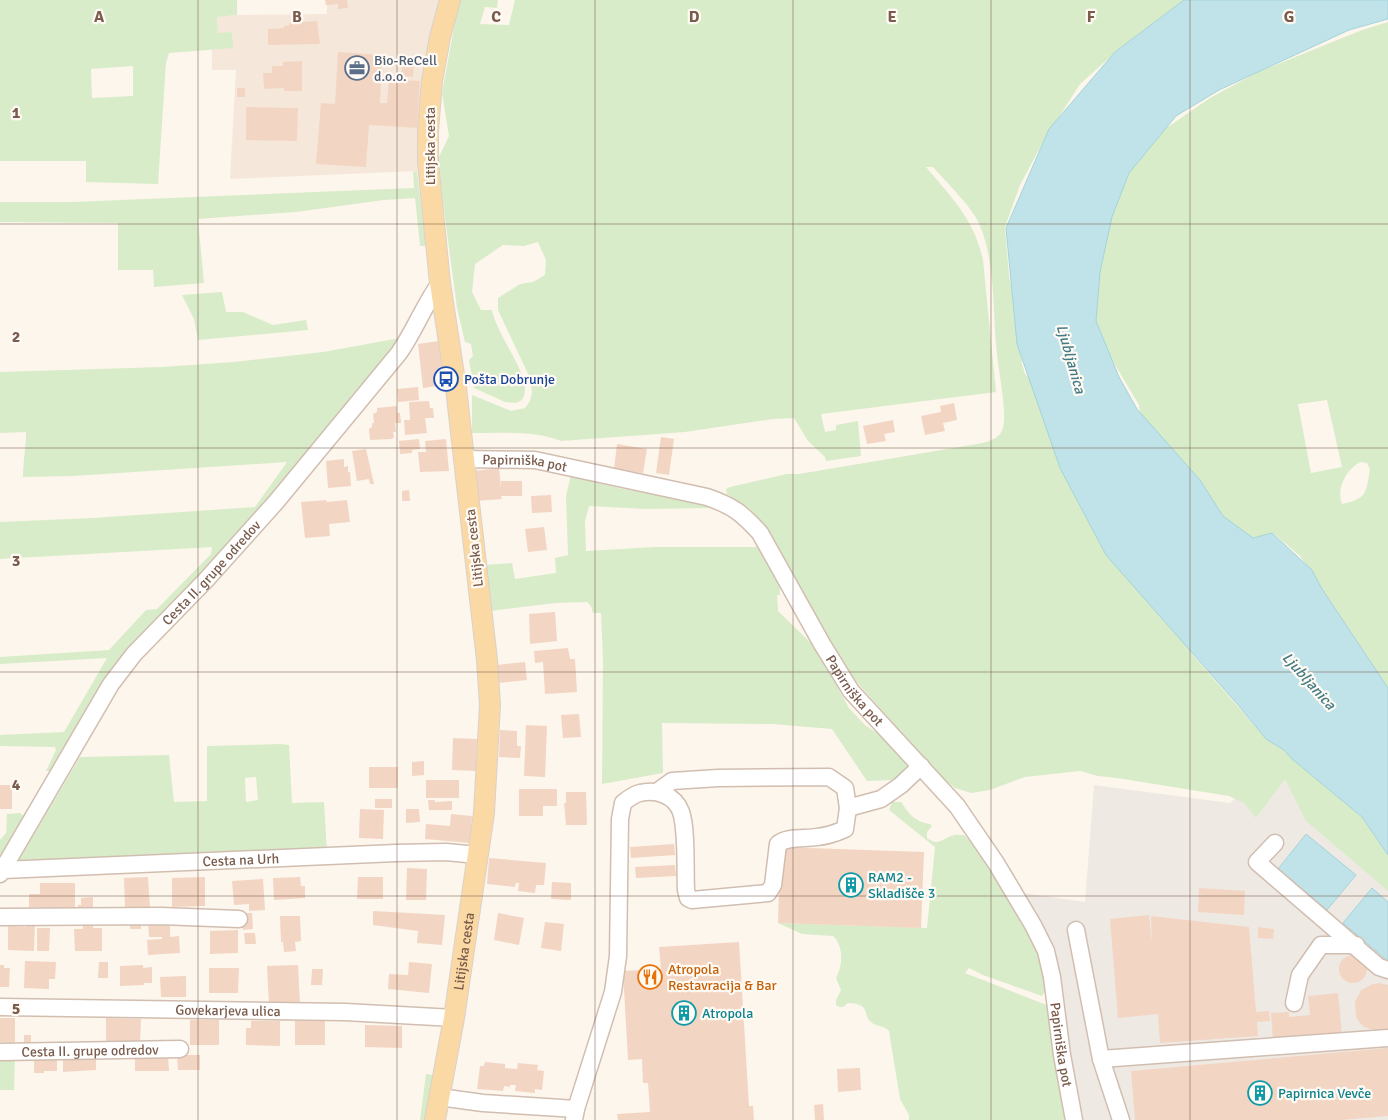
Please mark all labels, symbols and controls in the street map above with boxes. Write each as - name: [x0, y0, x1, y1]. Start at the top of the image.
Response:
- text: A: [94, 7, 105, 27]
- text: B: [292, 7, 302, 27]
- text: C: [491, 7, 501, 27]
- text: D: [689, 7, 700, 27]
- text: E: [887, 7, 897, 27]
- text: F: [1087, 7, 1096, 27]
- text: G: [1284, 7, 1294, 27]
- place label: Bio-ReCell d.o.o.: [374, 52, 437, 85]
- office icon: Bio-ReCell d.o.o.: [344, 55, 370, 81]
- text: 1: [12, 103, 21, 123]
- street label: Litijska cesta: [422, 107, 439, 185]
- water label: Ljubljanica: [1053, 322, 1090, 396]
- text: 2: [12, 327, 20, 347]
- bus stop icon: Pošta Dobrunje: [433, 366, 459, 392]
- place label: Pošta Dobrunje: [464, 371, 555, 388]
- street label: Papirniška pot: [482, 451, 569, 476]
- street label: Litijska cesta: [462, 508, 487, 588]
- street label: Cesta II. grupe odredov: [159, 517, 265, 629]
- text: 3: [12, 551, 20, 571]
- water label: Ljubljanica: [1279, 649, 1340, 714]
- street label: Papirniška pot: [822, 652, 887, 730]
- text: 4: [12, 775, 21, 795]
- street label: Cesta na Urh: [202, 850, 279, 870]
- place label: RAM2 - Skladišče 3: [868, 869, 935, 902]
- building icon: RAM2 - Skladišče 3: [838, 872, 864, 898]
- street label: Litijska cesta: [450, 911, 478, 992]
- place label: Atropola Restavracija & Bar: [668, 961, 778, 994]
- restaurant icon: Atropola Restavracija & Bar: [637, 964, 663, 990]
- text: 5: [12, 999, 20, 1019]
- building icon: Atropola: [671, 1000, 697, 1026]
- street label: Papirniška pot: [1046, 1001, 1076, 1088]
- street label: Govekarjeva ulica: [175, 1002, 281, 1020]
- place label: Atropola: [702, 1005, 753, 1022]
- street label: Cesta II. grupe odredov: [21, 1041, 159, 1061]
- building icon: Papirnica Vevče: [1247, 1080, 1273, 1106]
- place label: Papirnica Vevče: [1278, 1085, 1371, 1102]

